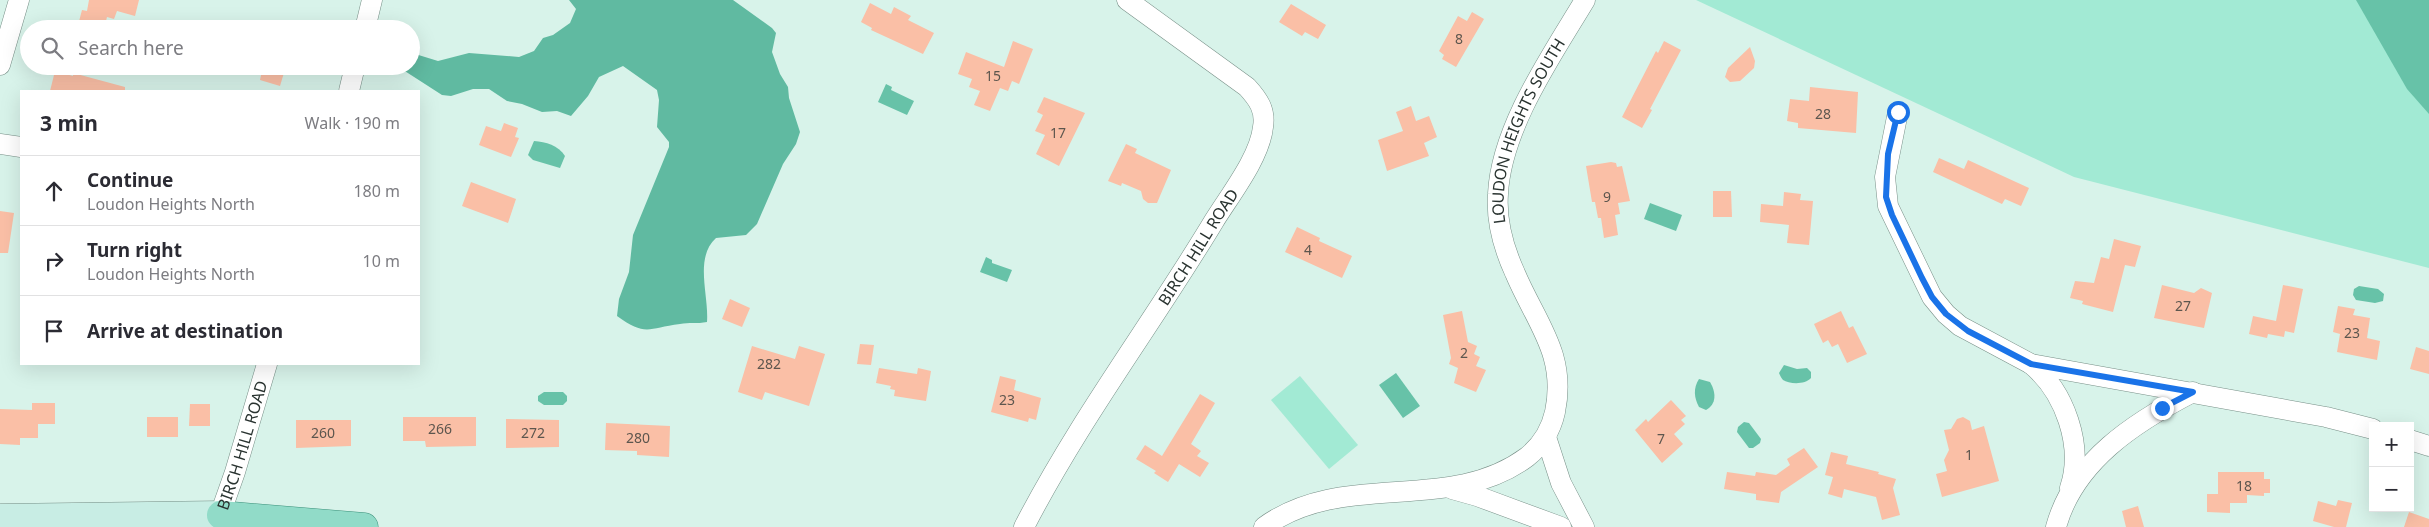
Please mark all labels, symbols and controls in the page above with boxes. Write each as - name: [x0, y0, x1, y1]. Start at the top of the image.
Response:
- search box: [20, 20, 420, 75]
- house number: 8: [1455, 29, 1463, 48]
- icon: search: [38, 34, 66, 62]
- street label: LOUDON HEIGHTS SOUTH: [1487, 34, 1570, 225]
- text: Search here: [78, 35, 184, 61]
- house number: 15: [985, 66, 1001, 85]
- route start: [1887, 101, 1910, 124]
- house number: 28: [1815, 104, 1831, 123]
- text: 3 min: [40, 109, 98, 137]
- text: Walk · 190 m: [305, 112, 400, 134]
- house number: 17: [1050, 123, 1066, 142]
- text: Continue: [87, 167, 173, 193]
- icon: ahead: [40, 177, 68, 205]
- text: 180 m: [353, 180, 400, 202]
- street label: BIRCH HILL ROAD: [1153, 184, 1243, 309]
- house number: 9: [1603, 187, 1611, 206]
- text: Loudon Heights North: [87, 193, 255, 215]
- text: Turn right: [87, 237, 182, 263]
- house number: 4: [1304, 240, 1312, 259]
- icon: right: [40, 247, 68, 275]
- text: 10 m: [363, 250, 400, 272]
- text: Loudon Heights North: [87, 263, 255, 285]
- house number: 27: [2175, 296, 2191, 315]
- icon: arrive: [40, 317, 68, 345]
- text: Arrive at destination: [87, 318, 283, 344]
- house number: 23: [2344, 323, 2360, 342]
- house number: 2: [1460, 343, 1468, 362]
- house number: 282: [757, 354, 781, 373]
- street label: BIRCH HILL ROAD: [212, 378, 273, 513]
- house number: 23: [999, 390, 1015, 409]
- route end: [2151, 397, 2174, 420]
- house number: 266: [428, 419, 452, 438]
- map controls: [2369, 422, 2414, 512]
- button: +: [2369, 422, 2414, 467]
- house number: 260: [311, 423, 335, 442]
- house number: 272: [521, 423, 545, 442]
- house number: 280: [626, 428, 650, 447]
- house number: 7: [1657, 429, 1665, 448]
- house number: 1: [1965, 445, 1973, 464]
- button: −: [2369, 467, 2414, 512]
- house number: 18: [2236, 476, 2252, 495]

